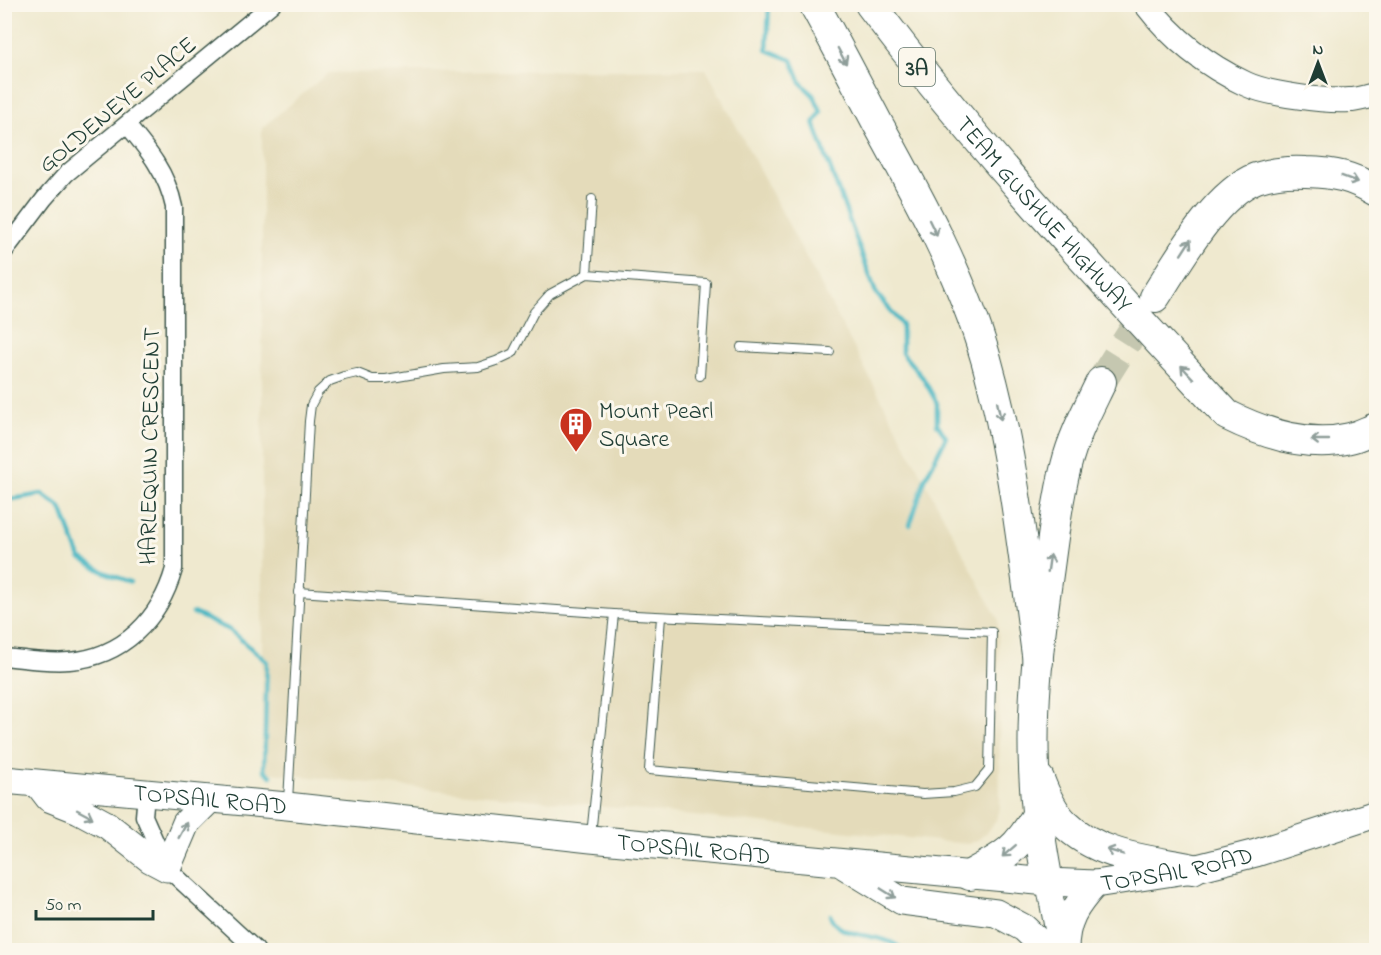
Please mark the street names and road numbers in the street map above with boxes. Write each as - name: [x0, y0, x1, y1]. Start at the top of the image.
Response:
- street label: GOLDENEYE PLACE: [32, 29, 205, 183]
- road number: 3A: [899, 48, 935, 86]
- street label: TEAM GUSHUE HIGHWAY: [946, 110, 1139, 322]
- street label: HARLEQUIN CRESCENT: [132, 327, 171, 565]
- street label: TOPSAIL ROAD: [131, 777, 288, 826]
- street label: TOPSAIL ROAD: [615, 826, 772, 876]
- street label: TOPSAIL ROAD: [1098, 839, 1257, 903]

